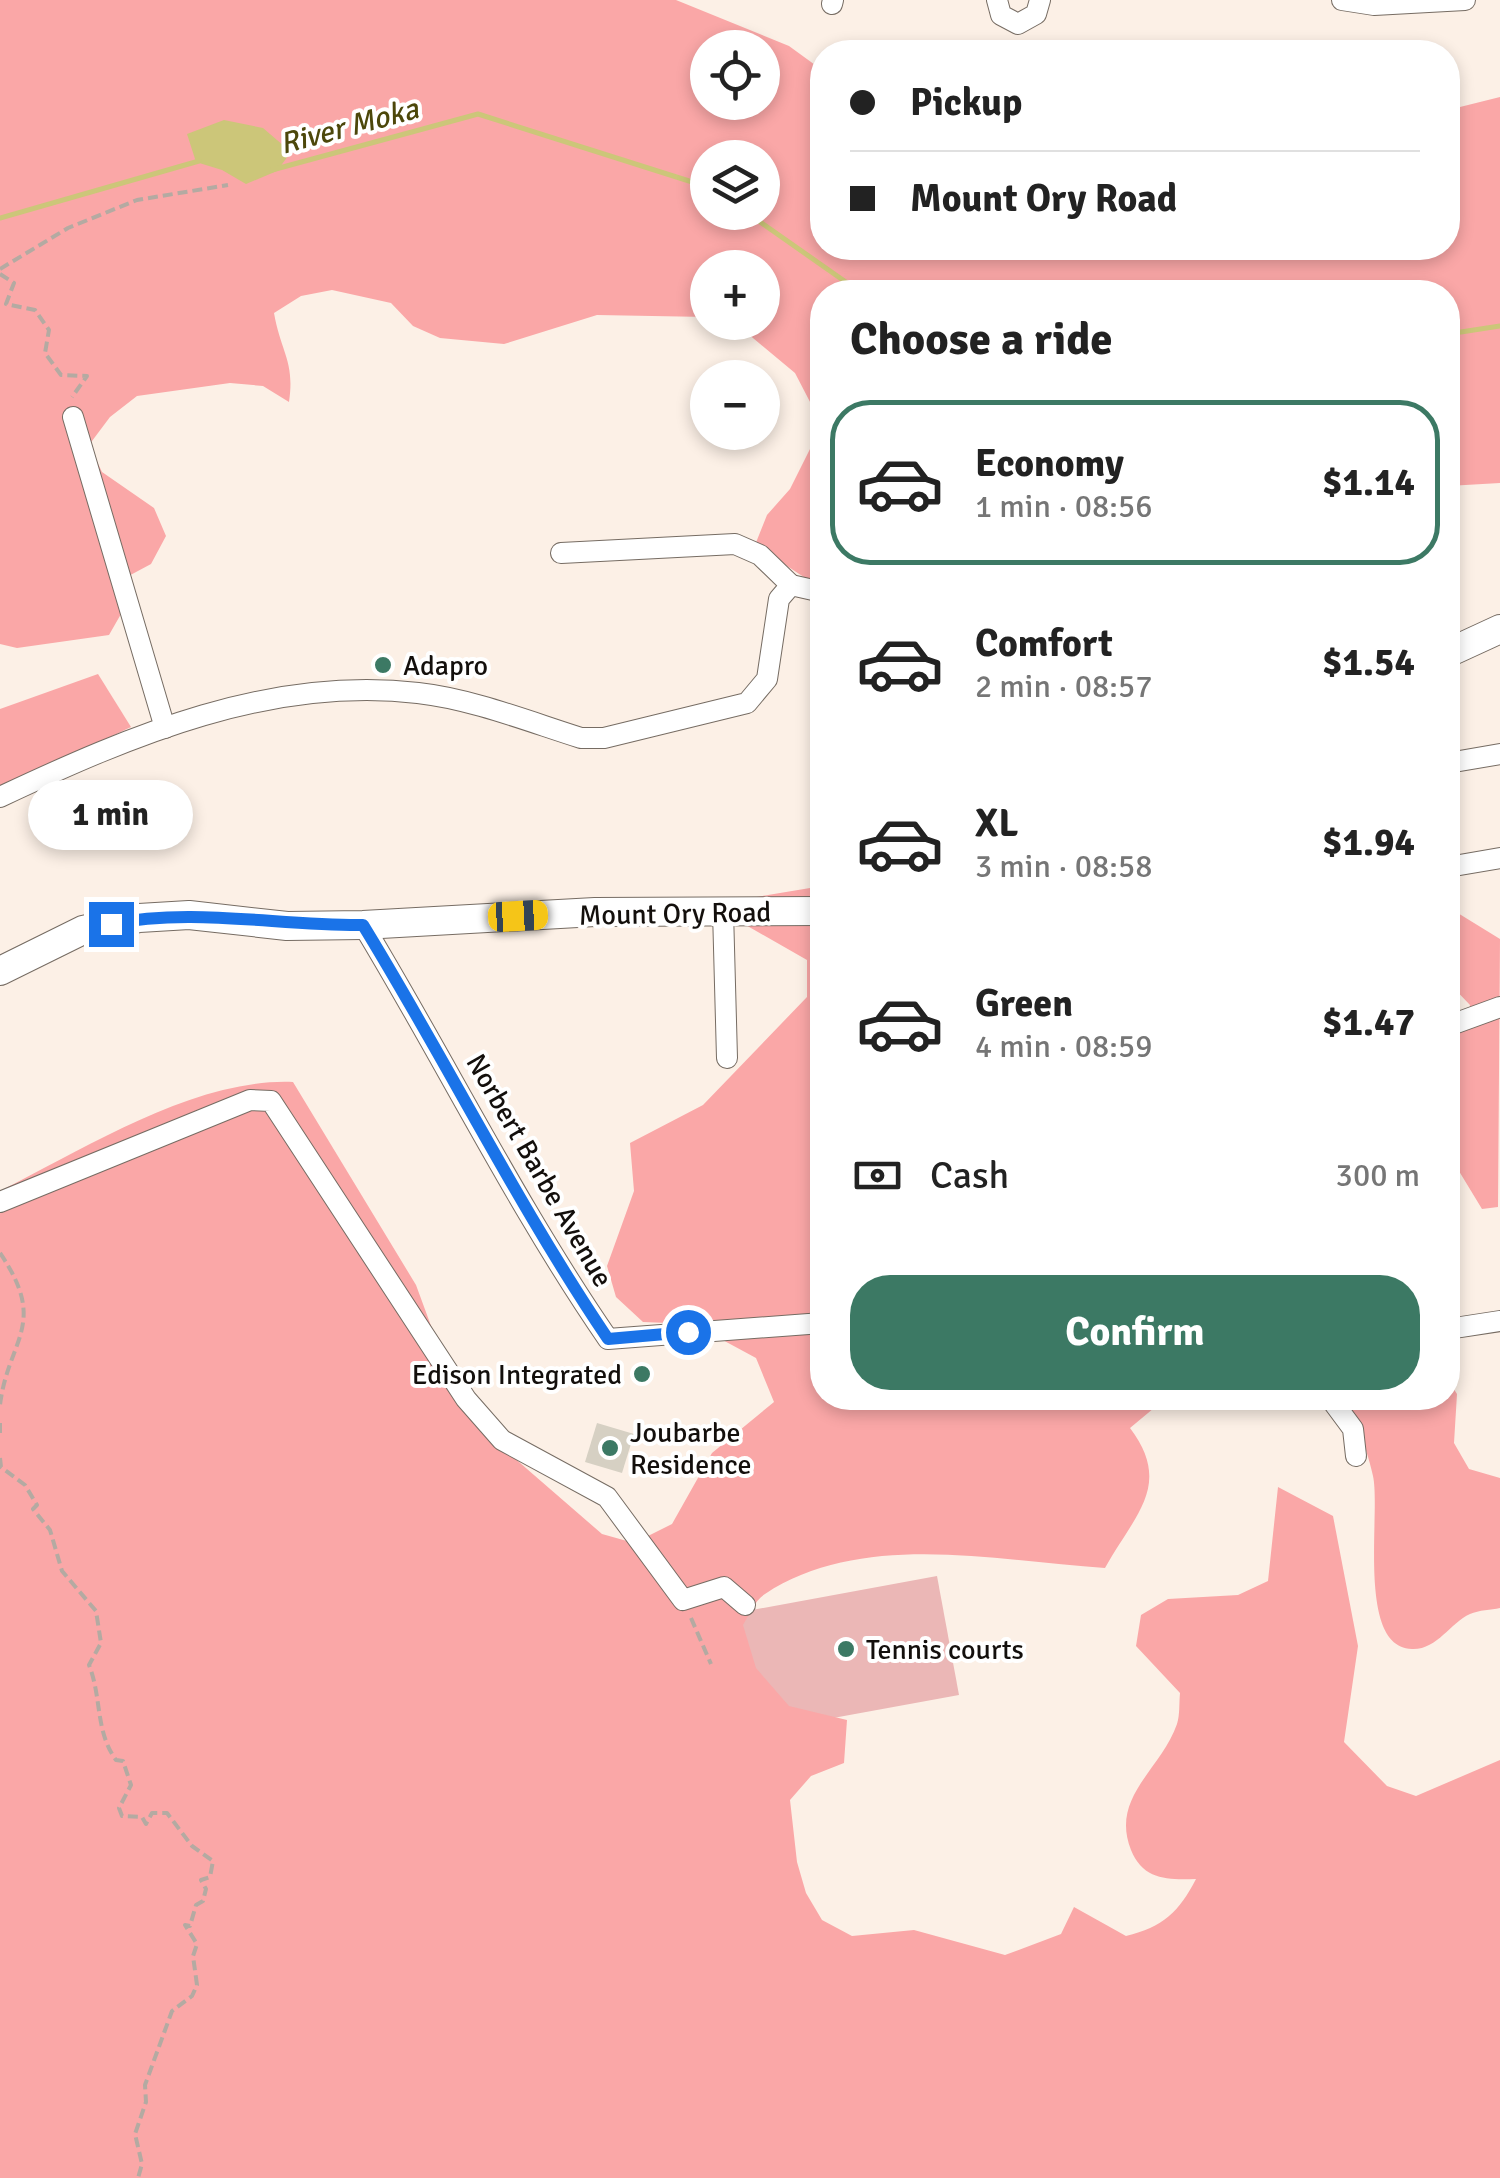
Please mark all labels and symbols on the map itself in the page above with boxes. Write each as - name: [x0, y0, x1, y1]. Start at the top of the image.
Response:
- water label: River Moka: [276, 90, 423, 163]
- place label: Adapro: [403, 649, 488, 683]
- marker: Adapro: [372, 654, 394, 676]
- callout: 1 min: [28, 779, 194, 849]
- street label: Mount Ory Road: [579, 895, 771, 933]
- car: [487, 899, 549, 933]
- route end: [89, 902, 134, 947]
- street label: Norbert Barbe Avenue: [459, 1048, 620, 1293]
- route start: [666, 1310, 711, 1355]
- place label: Edison Integrated: [412, 1358, 622, 1392]
- marker: Edison Integrated: [631, 1363, 653, 1385]
- place label: Joubarbe Residence: [630, 1416, 752, 1482]
- marker: Joubarbe Residence: [599, 1437, 621, 1459]
- place label: Tennis courts: [866, 1633, 1024, 1667]
- marker: Tennis courts: [835, 1638, 857, 1660]

